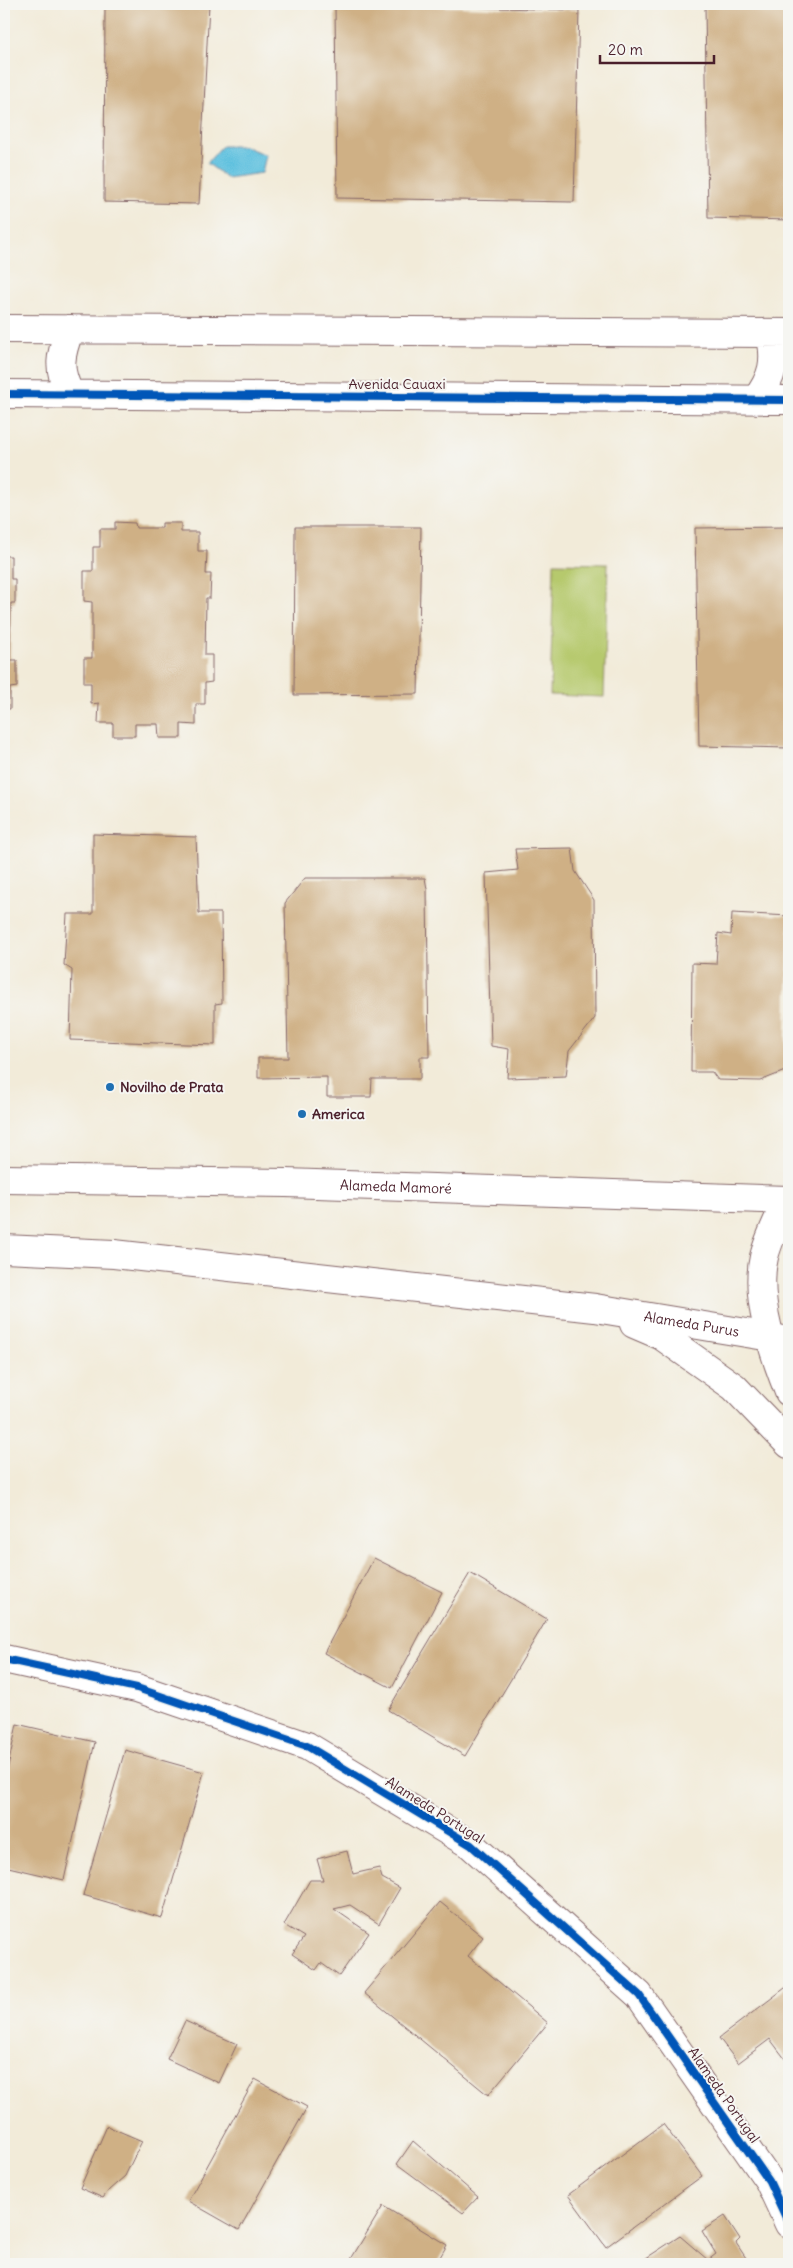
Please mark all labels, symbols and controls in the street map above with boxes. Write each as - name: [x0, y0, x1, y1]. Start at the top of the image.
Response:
- scale bar: [600, 32, 714, 64]
- text: 20 m: [608, 40, 643, 59]
- street label: Avenida Cauaxi: [348, 375, 446, 393]
- place label: Novilho de Prata: [120, 1078, 223, 1096]
- marker: Novilho de Prata: [104, 1081, 116, 1093]
- place label: America: [312, 1105, 365, 1123]
- marker: America: [296, 1108, 308, 1120]
- street label: Alameda Mamoré: [340, 1176, 452, 1198]
- street label: Alameda Purus: [643, 1307, 741, 1341]
- street label: Alameda Portugal: [382, 1772, 488, 1848]
- street label: Alameda Portugal: [684, 2044, 764, 2146]

